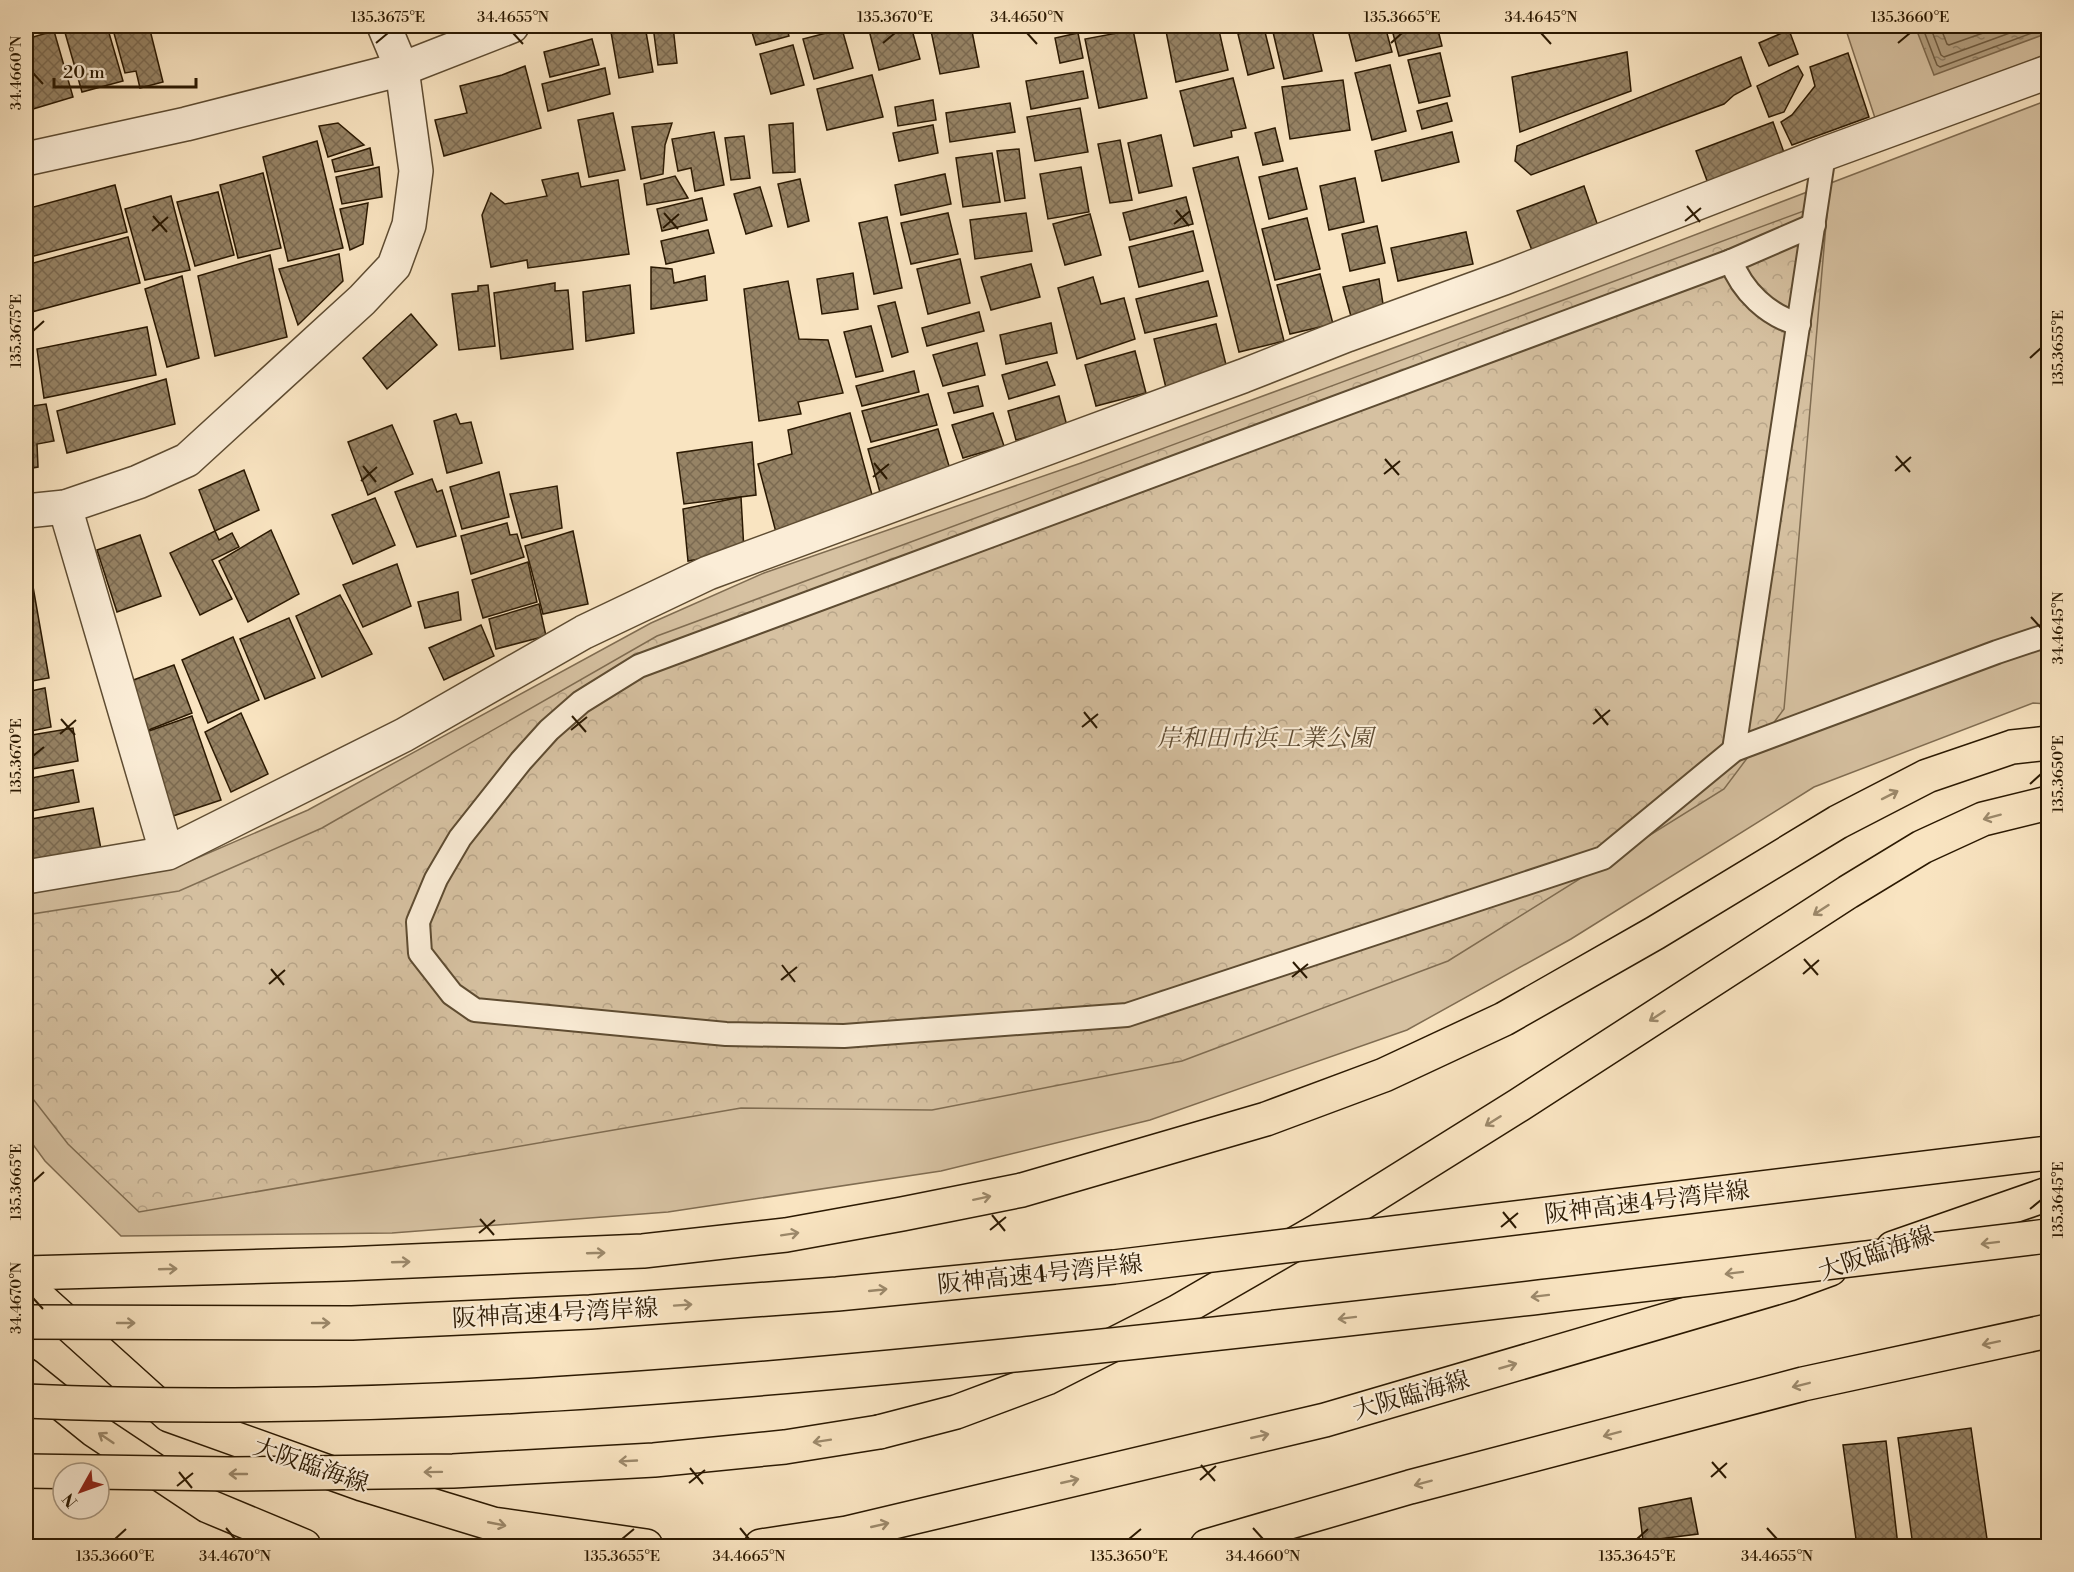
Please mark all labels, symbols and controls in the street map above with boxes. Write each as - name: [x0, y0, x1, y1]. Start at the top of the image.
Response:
- text: 135.3675°E: [351, 8, 425, 27]
- text: 34.4655°N: [477, 8, 549, 27]
- text: 135.3670°E: [857, 8, 933, 27]
- text: 34.4650°N: [990, 8, 1064, 27]
- text: 135.3665°E: [1364, 8, 1440, 27]
- text: 34.4645°N: [1505, 8, 1577, 27]
- text: 135.3660°E: [1871, 8, 1949, 27]
- text: 34.4660°N: [7, 36, 26, 110]
- scale bar: [54, 51, 196, 89]
- text: 20 m: [63, 61, 105, 84]
- text: 135.3675°E: [7, 294, 26, 368]
- text: 135.3655°E: [2049, 310, 2068, 386]
- text: 34.4645°N: [2049, 592, 2068, 664]
- text: 135.3670°E: [7, 718, 26, 794]
- park label: 岸和田市浜工業公園: [1157, 724, 1377, 754]
- text: 135.3650°E: [2049, 735, 2068, 813]
- one-way arrow: [1881, 789, 1899, 800]
- one-way arrow: [1983, 812, 2002, 824]
- one-way arrow: [1813, 904, 1830, 916]
- one-way arrow: [1649, 1010, 1666, 1022]
- one-way arrow: [1485, 1115, 1502, 1127]
- text: 135.3665°E: [7, 1144, 26, 1220]
- text: 135.3645°E: [2049, 1161, 2068, 1239]
- street label: 阪神高速4号湾岸線: [1543, 1176, 1751, 1230]
- one-way arrow: [971, 1192, 991, 1203]
- street label: 大阪臨海線: [1815, 1220, 1938, 1288]
- one-way arrow: [780, 1229, 799, 1240]
- one-way arrow: [1981, 1238, 2001, 1249]
- one-way arrow: [586, 1248, 606, 1259]
- street label: 阪神高速4号湾岸線: [936, 1249, 1144, 1301]
- one-way arrow: [391, 1256, 411, 1267]
- text: 34.4670°N: [7, 1262, 26, 1334]
- one-way arrow: [157, 1263, 177, 1275]
- one-way arrow: [1725, 1268, 1745, 1279]
- one-way arrow: [867, 1284, 887, 1295]
- one-way arrow: [1531, 1291, 1551, 1302]
- street label: 阪神高速4号湾岸線: [451, 1294, 659, 1334]
- one-way arrow: [673, 1300, 693, 1311]
- one-way arrow: [1337, 1313, 1357, 1324]
- one-way arrow: [115, 1317, 135, 1329]
- one-way arrow: [310, 1317, 330, 1329]
- one-way arrow: [1982, 1338, 2001, 1350]
- one-way arrow: [1498, 1360, 1517, 1371]
- street label: 大阪臨海線: [1349, 1365, 1473, 1427]
- one-way arrow: [1792, 1379, 1811, 1391]
- one-way arrow: [1250, 1429, 1269, 1441]
- one-way arrow: [1603, 1429, 1622, 1440]
- one-way arrow: [99, 1432, 115, 1444]
- street label: 大阪臨海線: [249, 1432, 372, 1500]
- one-way arrow: [812, 1436, 832, 1447]
- one-way arrow: [618, 1456, 638, 1467]
- north arrow: [51, 1461, 111, 1521]
- one-way arrow: [424, 1466, 444, 1478]
- one-way arrow: [229, 1468, 249, 1480]
- one-way arrow: [1060, 1475, 1080, 1486]
- one-way arrow: [1414, 1478, 1433, 1490]
- text: N: [58, 1488, 82, 1511]
- one-way arrow: [487, 1519, 507, 1530]
- one-way arrow: [871, 1519, 890, 1531]
- text: 135.3660°E: [76, 1547, 154, 1566]
- text: 34.4670°N: [199, 1547, 271, 1566]
- text: 135.3655°E: [584, 1547, 660, 1566]
- text: 34.4665°N: [713, 1547, 785, 1566]
- text: 135.3650°E: [1090, 1547, 1168, 1566]
- text: 34.4660°N: [1226, 1547, 1300, 1566]
- text: 135.3645°E: [1598, 1547, 1676, 1566]
- text: 34.4655°N: [1741, 1547, 1813, 1566]

